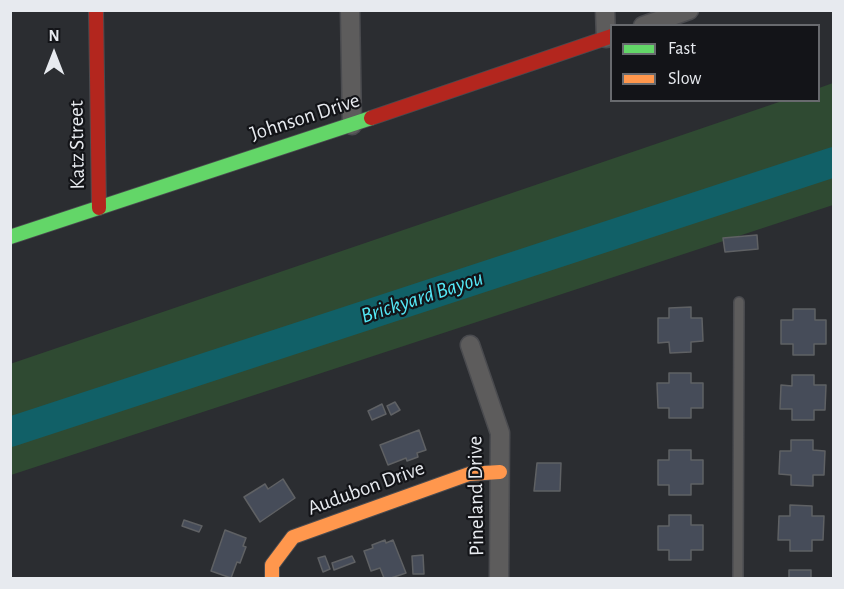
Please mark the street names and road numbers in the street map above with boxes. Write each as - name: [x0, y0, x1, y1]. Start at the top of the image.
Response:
- street label: Johnson Drive: [247, 87, 363, 147]
- street label: Katz Street: [64, 100, 90, 190]
- street label: Pineland Drive: [462, 436, 490, 556]
- street label: Audubon Drive: [304, 455, 428, 521]

